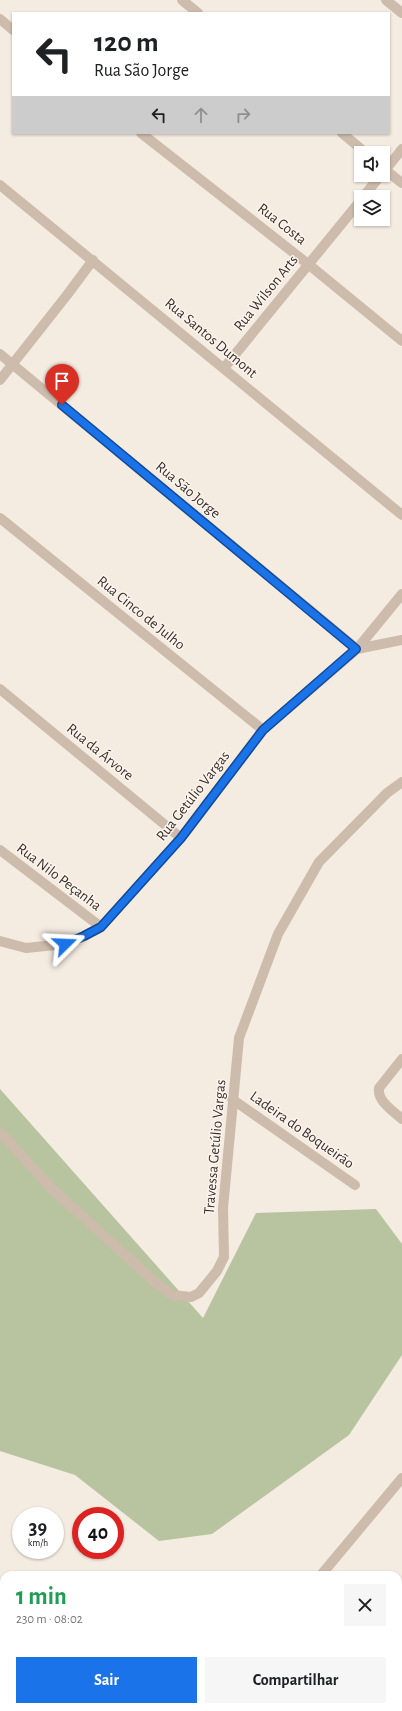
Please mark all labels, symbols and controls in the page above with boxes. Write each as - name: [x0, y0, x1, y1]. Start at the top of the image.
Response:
- icon: left: [28, 28, 80, 80]
- text: 120 m: [94, 29, 159, 57]
- text: Rua São Jorge: [94, 62, 189, 80]
- icon: left: [148, 104, 170, 126]
- icon: ahead: [190, 104, 212, 126]
- icon: right: [232, 104, 254, 126]
- map controls: [354, 146, 390, 226]
- button: sound: [354, 146, 390, 182]
- button: layers: [354, 190, 390, 226]
- street label: Rua Costa: [255, 200, 309, 248]
- street label: Rua Wilson Arts: [231, 252, 301, 334]
- street label: Rua Santos Dumont: [162, 295, 260, 381]
- pin: [45, 364, 79, 405]
- icon: arrive: [51, 370, 73, 392]
- street label: Rua São Jorge: [153, 459, 223, 521]
- street label: Rua Cinco de Julho: [94, 573, 188, 653]
- street label: Rua da Árvore: [64, 719, 137, 783]
- street label: Rua Getúlio Vargas: [153, 748, 233, 844]
- street label: Rua Nilo Peçanha: [14, 840, 104, 914]
- position arrow: [44, 923, 86, 965]
- street label: Travessa Getúlio Vargas: [202, 1079, 228, 1215]
- street label: Ladeira do Boqueirão: [247, 1089, 357, 1171]
- speed limit sign: 40: [72, 1507, 124, 1559]
- text: 39: [29, 1518, 47, 1538]
- text: km/h: [28, 1538, 48, 1548]
- button: close: [344, 1584, 386, 1626]
- text: 1 min: [16, 1585, 67, 1609]
- text: 230 m · 08:02: [16, 1613, 83, 1626]
- button: Sair: [16, 1657, 197, 1703]
- button: Compartilhar: [205, 1657, 386, 1703]

